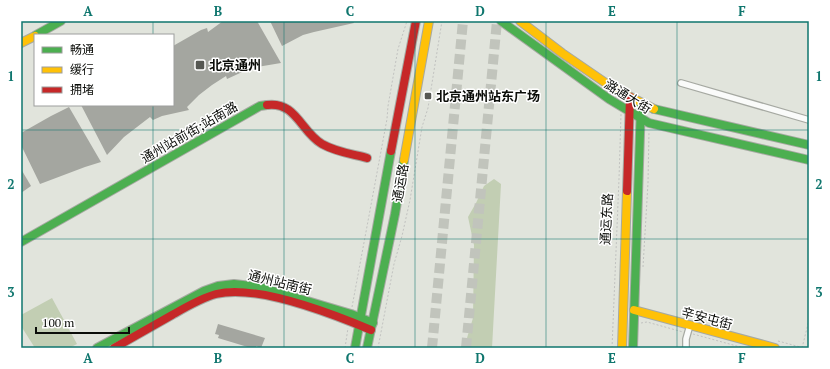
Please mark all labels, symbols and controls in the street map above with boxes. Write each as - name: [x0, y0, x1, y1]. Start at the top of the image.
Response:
- text: A: [83, 2, 93, 20]
- text: B: [214, 2, 222, 20]
- text: C: [346, 2, 354, 20]
- text: D: [475, 2, 485, 20]
- text: E: [608, 2, 616, 20]
- text: F: [738, 2, 746, 20]
- legend: [34, 34, 174, 106]
- text: 畅通: [70, 42, 94, 57]
- place label: 北京通州: [209, 56, 261, 74]
- marker: 北京通州: [194, 59, 206, 71]
- text: 缓行: [70, 62, 94, 77]
- text: 1: [7, 67, 15, 85]
- text: 1: [815, 67, 823, 85]
- street label: 潞通大街: [601, 75, 655, 117]
- text: 拥堵: [70, 82, 94, 97]
- place label: 北京通州站东广场: [436, 87, 540, 105]
- marker: 北京通州站东广场: [423, 91, 433, 101]
- street label: 通州站前街;站南潞: [138, 97, 240, 167]
- street label: 通运路: [388, 162, 412, 204]
- text: 2: [7, 175, 15, 193]
- text: 2: [815, 175, 823, 193]
- street label: 通运东路: [596, 193, 616, 245]
- street label: 通州站南街: [246, 265, 314, 299]
- text: 3: [7, 283, 15, 301]
- text: 3: [815, 283, 823, 301]
- street label: 辛安屯街: [680, 303, 734, 333]
- scale bar: [36, 309, 129, 335]
- text: 100 m: [42, 315, 75, 330]
- text: A: [83, 349, 93, 367]
- text: B: [214, 349, 222, 367]
- text: C: [346, 349, 354, 367]
- text: D: [475, 349, 485, 367]
- text: E: [608, 349, 616, 367]
- text: F: [738, 349, 746, 367]

